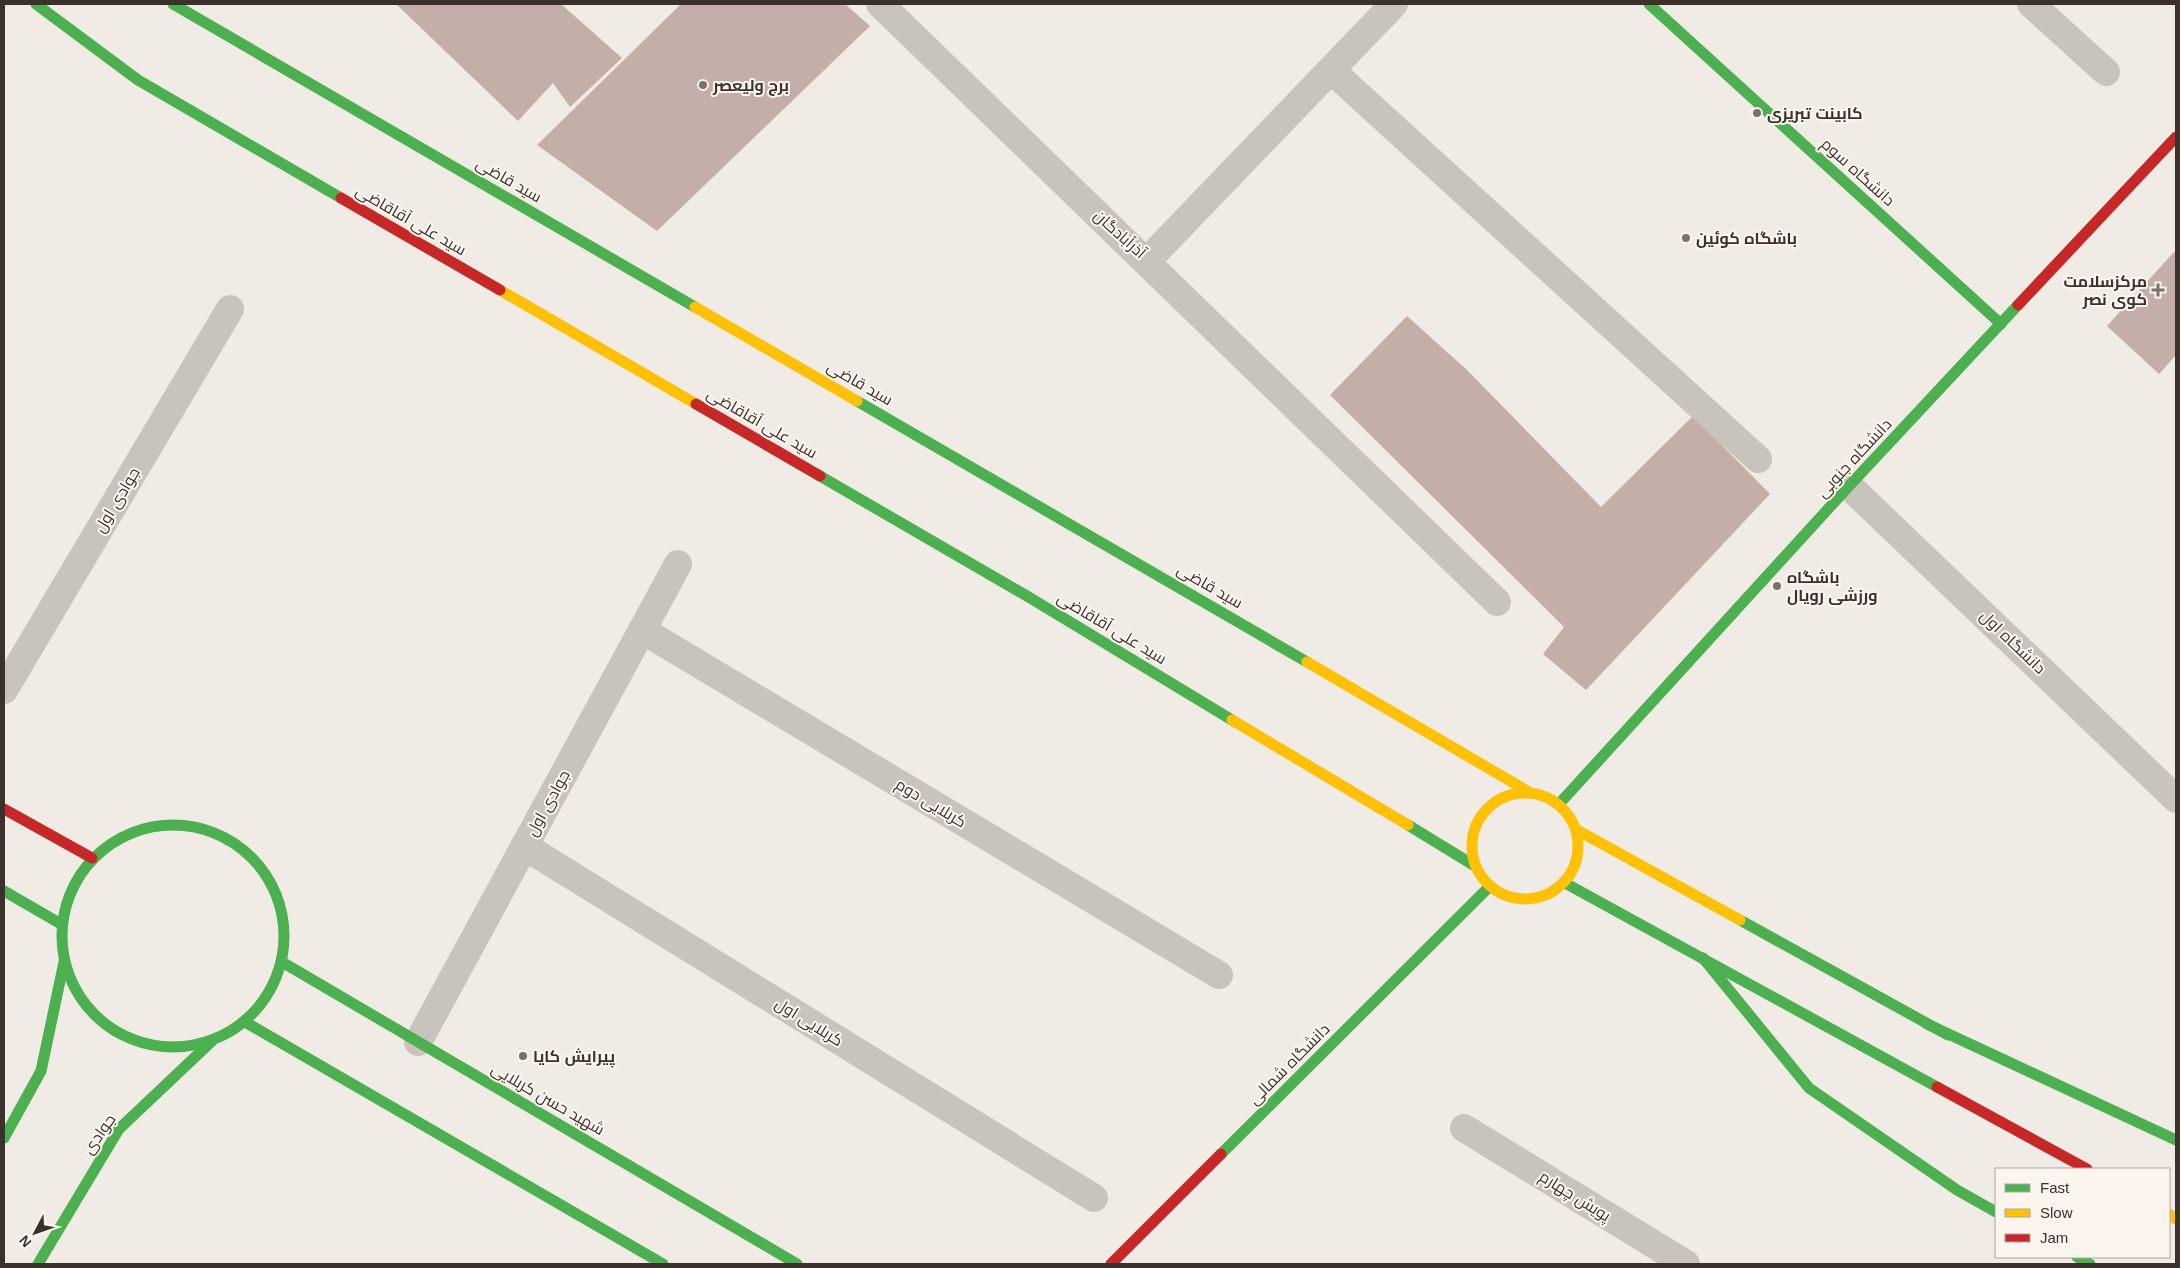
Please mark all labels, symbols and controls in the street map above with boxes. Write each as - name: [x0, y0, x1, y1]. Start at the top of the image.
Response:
- place label: برج ولیعصر: [712, 77, 789, 96]
- marker: برج ولیعصر: [697, 79, 709, 91]
- place label: کابینت تبریزی: [1767, 105, 1863, 123]
- marker: کابینت تبریزی: [1751, 107, 1763, 119]
- street label: دانشگاه سوم: [1816, 135, 1898, 211]
- street label: سید قاضی: [472, 154, 545, 207]
- street label: سید علی آقاقاضی: [352, 182, 469, 260]
- street label: آذرآبادگان: [1089, 206, 1150, 263]
- place label: باشگاه کوئین: [1696, 230, 1797, 248]
- marker: باشگاه کوئین: [1680, 232, 1692, 244]
- place label: مرکزسلامت کوی نصر: [2063, 273, 2147, 309]
- marker: مرکزسلامت کوی نصر: [2151, 283, 2165, 297]
- street label: سید قاضی: [823, 357, 896, 410]
- street label: سید علی آقاقاضی: [703, 385, 820, 463]
- street label: دانشگاه جنوبی: [1813, 415, 1896, 502]
- street label: جوادی اول: [91, 464, 145, 537]
- street label: سید قاضی: [1173, 560, 1246, 613]
- place label: باشگاه ورزشی رویال: [1787, 569, 1878, 605]
- marker: باشگاه ورزشی رویال: [1771, 580, 1783, 592]
- street label: سید علی آقاقاضی: [1053, 589, 1170, 669]
- street label: دانشگاه اول: [1976, 607, 2049, 679]
- street label: جوادی اول: [523, 767, 575, 840]
- street label: کربلایی دوم: [891, 775, 969, 833]
- street label: کربلایی اول: [771, 995, 846, 1051]
- street label: دانشگاه شمالی: [1245, 1020, 1334, 1109]
- place label: پیرایش کایا: [533, 1048, 615, 1068]
- marker: پیرایش کایا: [517, 1050, 529, 1062]
- street label: شهید حسن کربلایی: [487, 1060, 608, 1140]
- street label: جوادی: [79, 1111, 120, 1158]
- street label: پویش چهارم: [1535, 1167, 1614, 1227]
- legend: [1995, 1168, 2170, 1258]
- text: Fast: [2040, 1179, 2070, 1196]
- text: Slow: [2040, 1204, 2073, 1221]
- north arrow: [10, 1208, 60, 1258]
- text: Jam: [2040, 1229, 2068, 1246]
- text: N: [16, 1232, 35, 1251]

